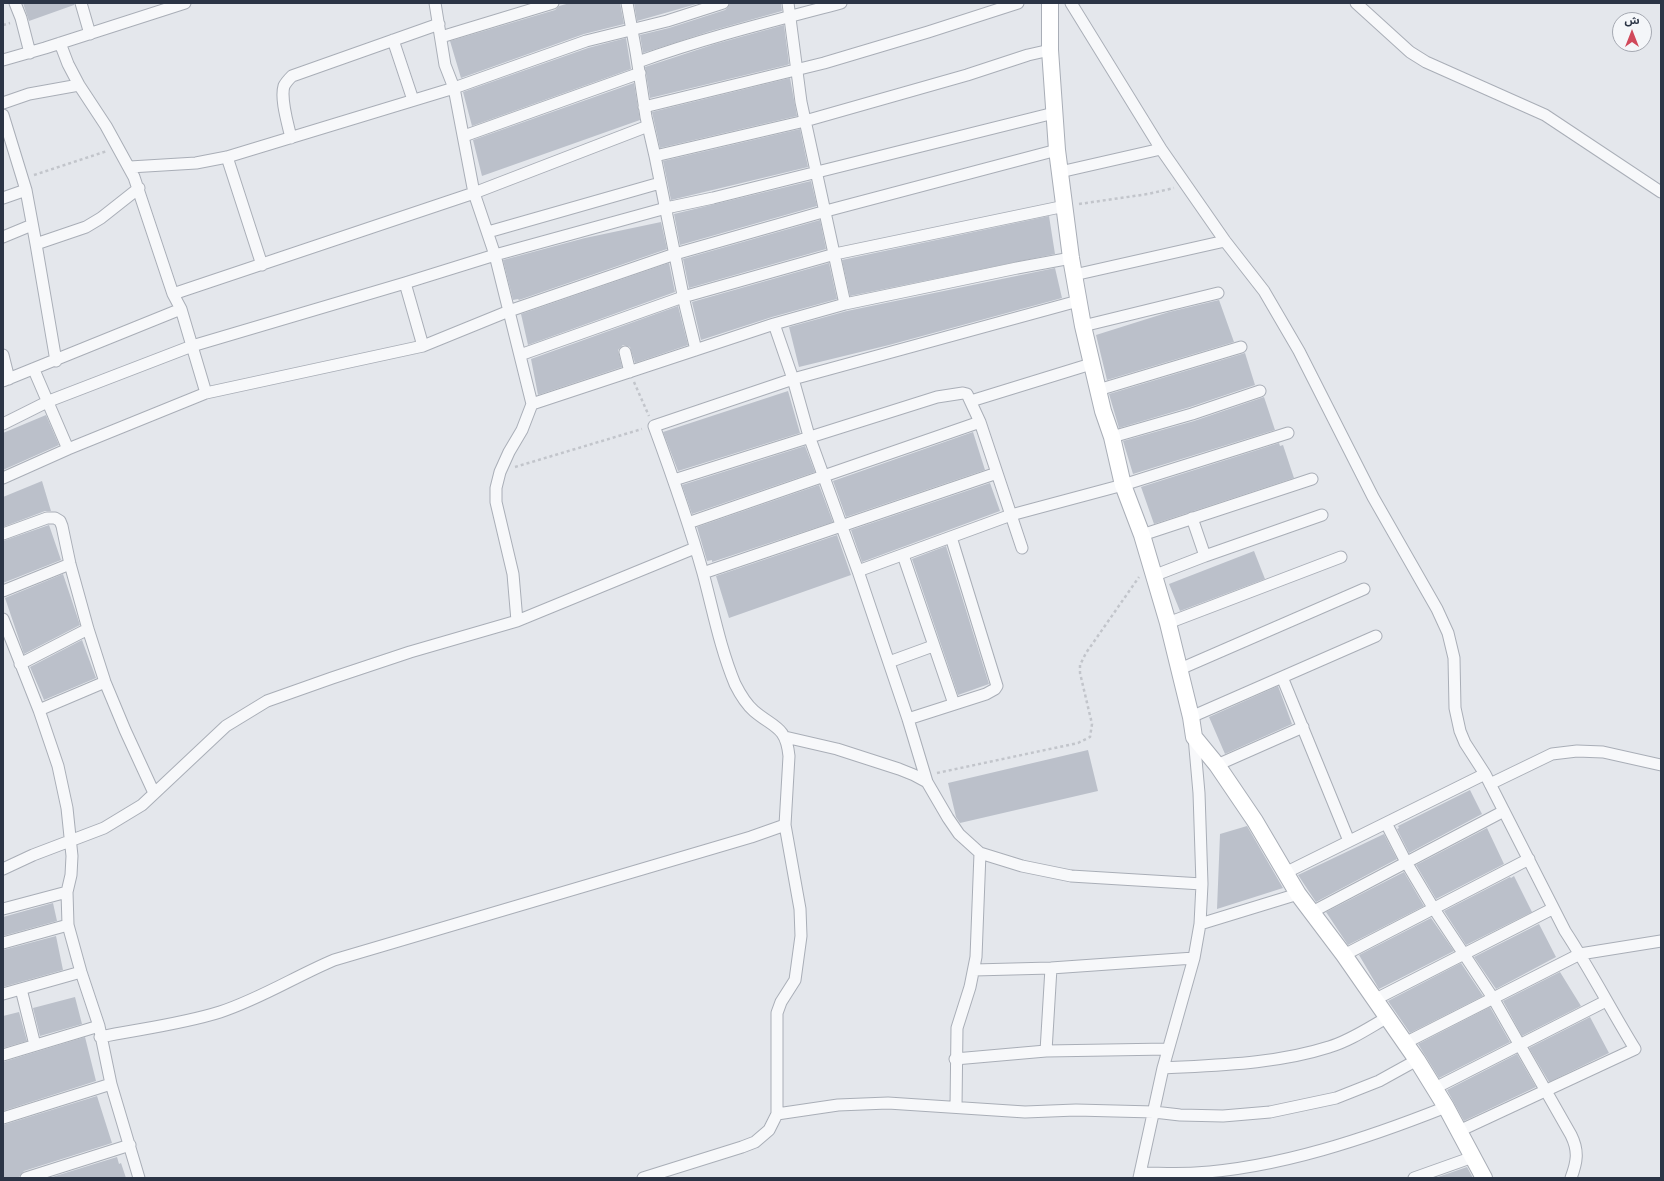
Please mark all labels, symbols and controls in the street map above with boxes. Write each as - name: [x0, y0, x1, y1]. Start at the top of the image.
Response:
- north arrow: [1612, 12, 1652, 52]
- text: ش: [1624, 14, 1640, 27]

